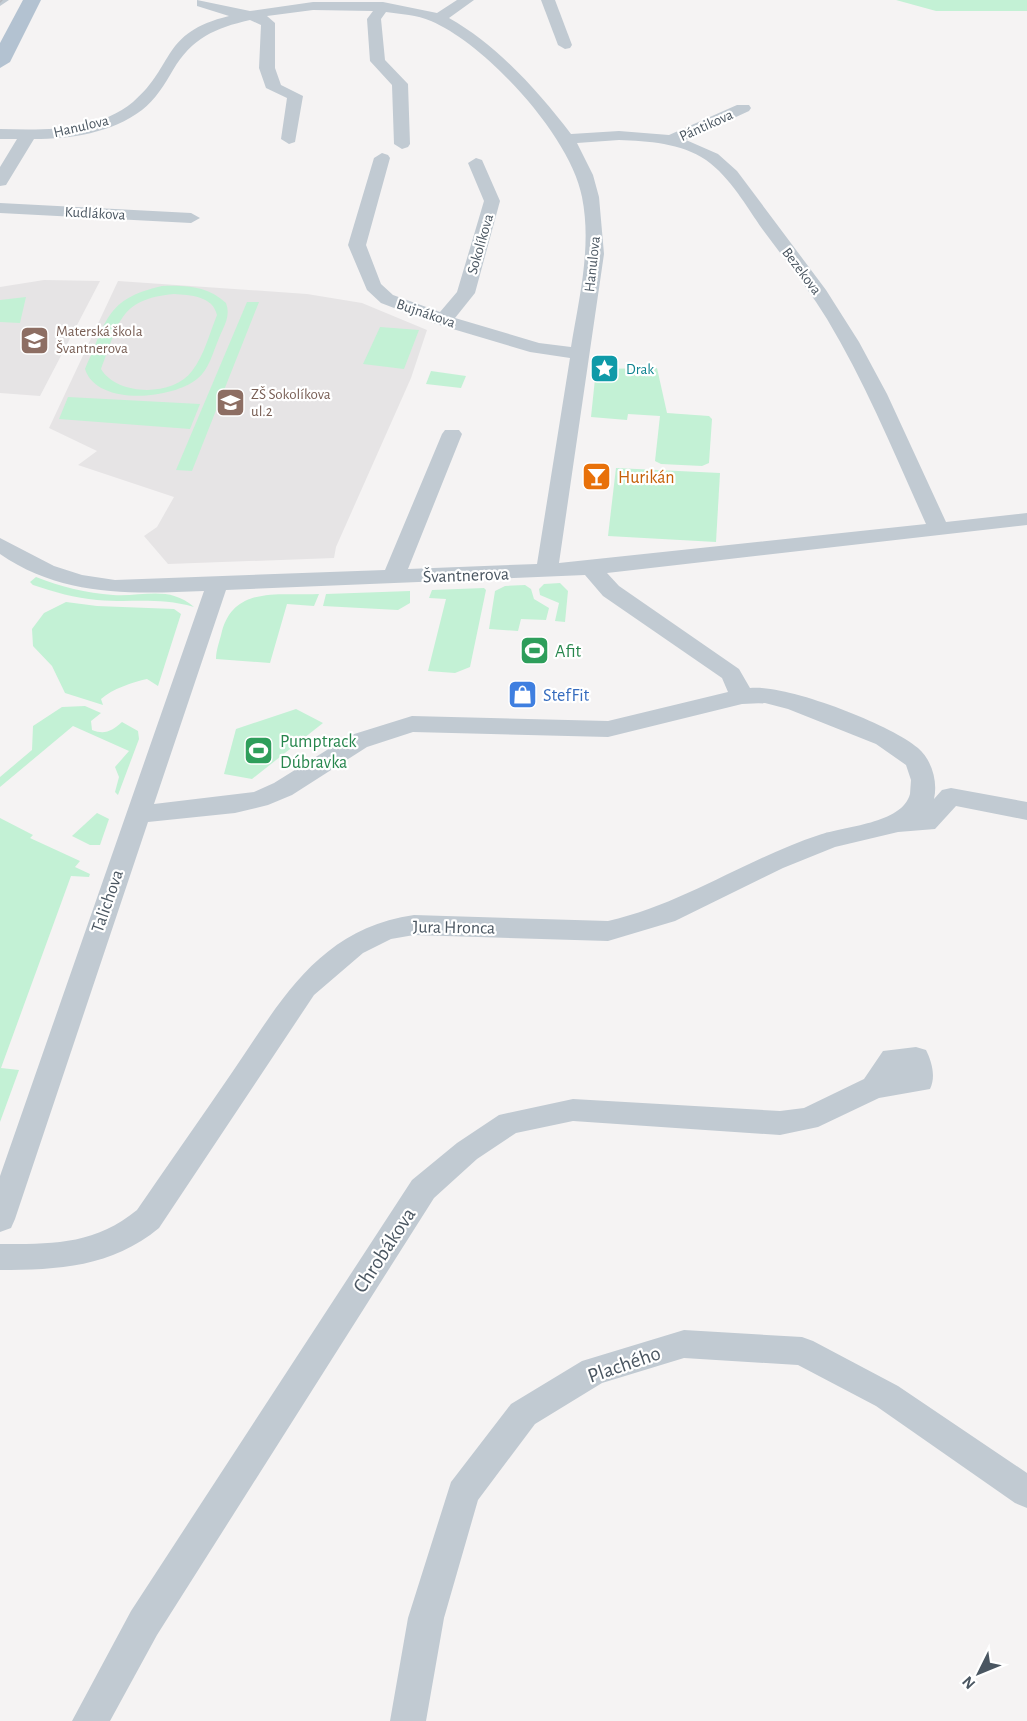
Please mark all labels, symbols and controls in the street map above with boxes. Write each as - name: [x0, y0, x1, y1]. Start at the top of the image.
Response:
- street label: Pántikova: [677, 107, 735, 144]
- street label: Hanulova: [52, 113, 110, 140]
- street label: Kudlákova: [64, 204, 126, 223]
- street label: Sokolíkova: [465, 212, 496, 276]
- street label: Hanulova: [582, 235, 603, 293]
- street label: Bezekova: [779, 245, 824, 298]
- street label: Bujnákova: [394, 296, 457, 331]
- school or university icon: Materská škola Švantnerova: [19, 324, 51, 356]
- place label: Materská škola Švantnerova: [56, 324, 143, 356]
- place icon: Drak: [589, 353, 621, 385]
- place label: Drak: [626, 362, 654, 377]
- place label: ZŠ Sokolíkova ul.2: [251, 386, 331, 419]
- school or university icon: ZŠ Sokolíkova ul.2: [214, 387, 246, 419]
- bar icon: Hurikán: [581, 461, 613, 493]
- place label: Hurikán: [618, 469, 675, 487]
- street label: Švantnerova: [423, 563, 509, 586]
- sports icon: Afit: [518, 635, 550, 667]
- place label: Afit: [555, 643, 581, 661]
- shop icon: StefFit: [506, 679, 538, 711]
- place label: StefFit: [543, 687, 590, 705]
- place label: Pumptrack Dúbravka: [280, 733, 357, 772]
- sports icon: Pumptrack Dúbravka: [243, 735, 275, 767]
- street label: Talichova: [89, 868, 127, 935]
- street label: Jura Hronca: [413, 918, 495, 938]
- street label: Chrobákova: [349, 1204, 420, 1297]
- street label: Plachého: [585, 1342, 663, 1387]
- north arrow: [949, 1643, 1009, 1703]
- text: N: [959, 1673, 978, 1692]

